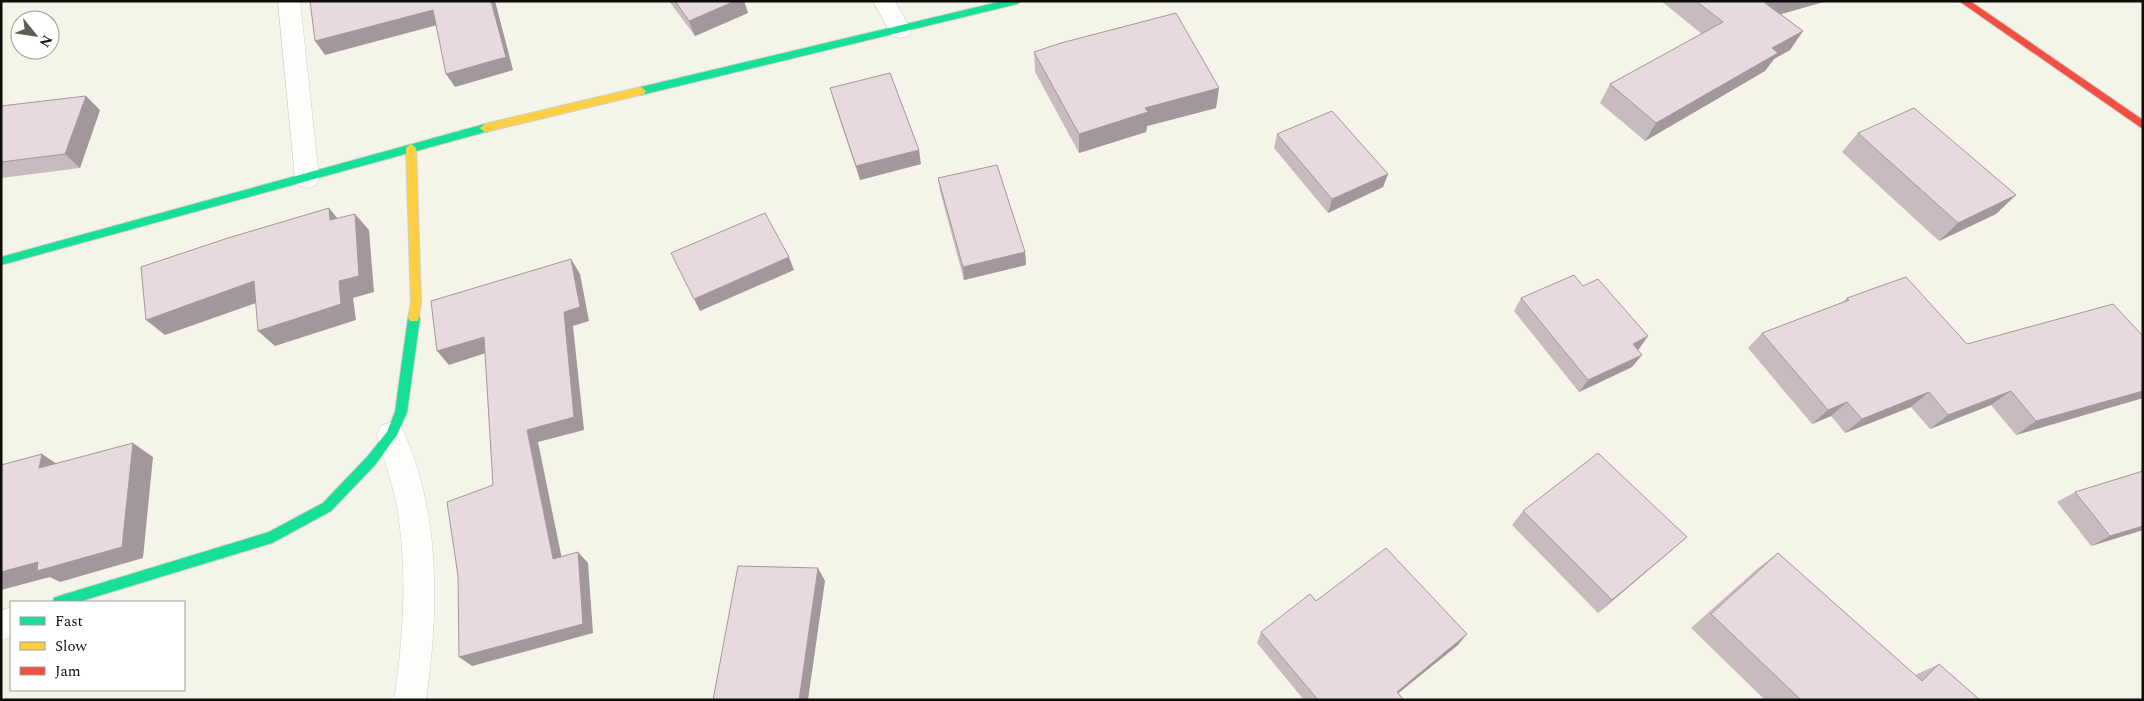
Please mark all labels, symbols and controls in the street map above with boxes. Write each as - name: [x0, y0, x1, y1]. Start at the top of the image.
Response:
- north arrow: [10, 10, 60, 60]
- text: N: [34, 31, 58, 51]
- legend: [10, 601, 185, 691]
- text: Fast: [55, 610, 83, 633]
- text: Slow: [55, 635, 87, 658]
- text: Jam: [55, 660, 81, 683]

